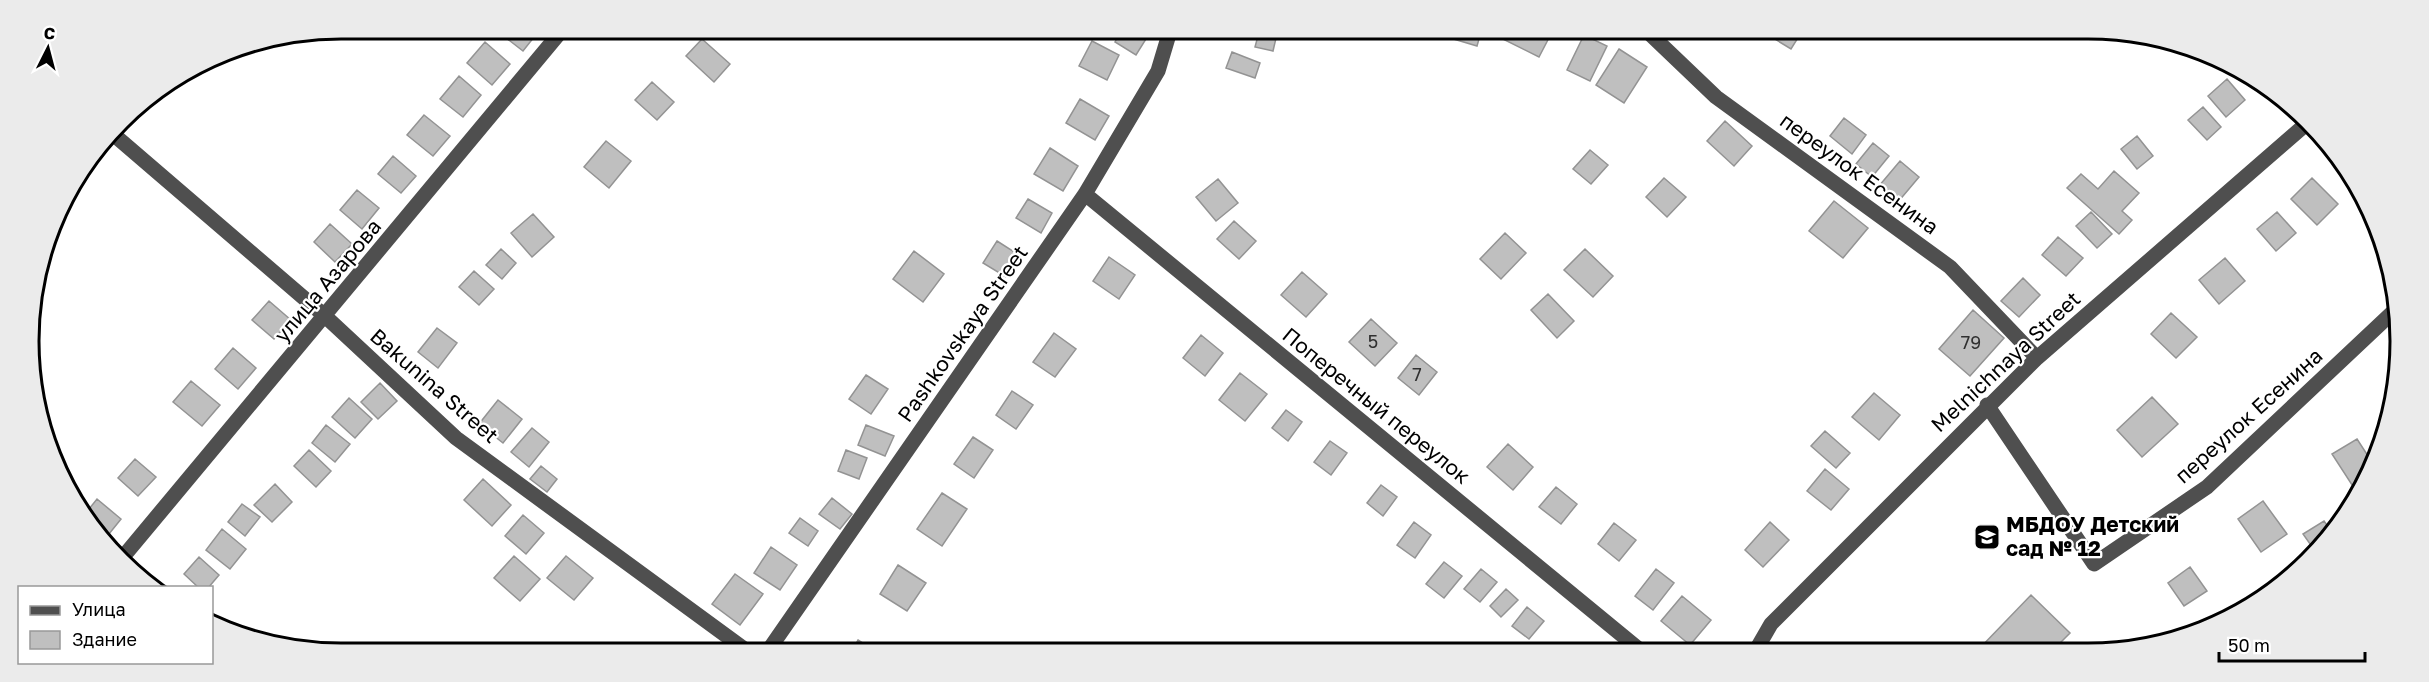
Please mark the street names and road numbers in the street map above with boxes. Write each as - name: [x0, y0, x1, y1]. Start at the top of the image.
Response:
- street label: переулок Есенина: [1775, 107, 1944, 239]
- street label: улица Азарова: [268, 213, 386, 347]
- street label: Pashkovskaya Street: [891, 240, 1033, 427]
- street label: Melnichnaya Street: [1925, 285, 2085, 437]
- street label: Поперечный переулок: [1278, 322, 1476, 489]
- street label: Bakunina Street: [365, 323, 504, 448]
- street label: переулок Есенина: [2169, 342, 2327, 488]

